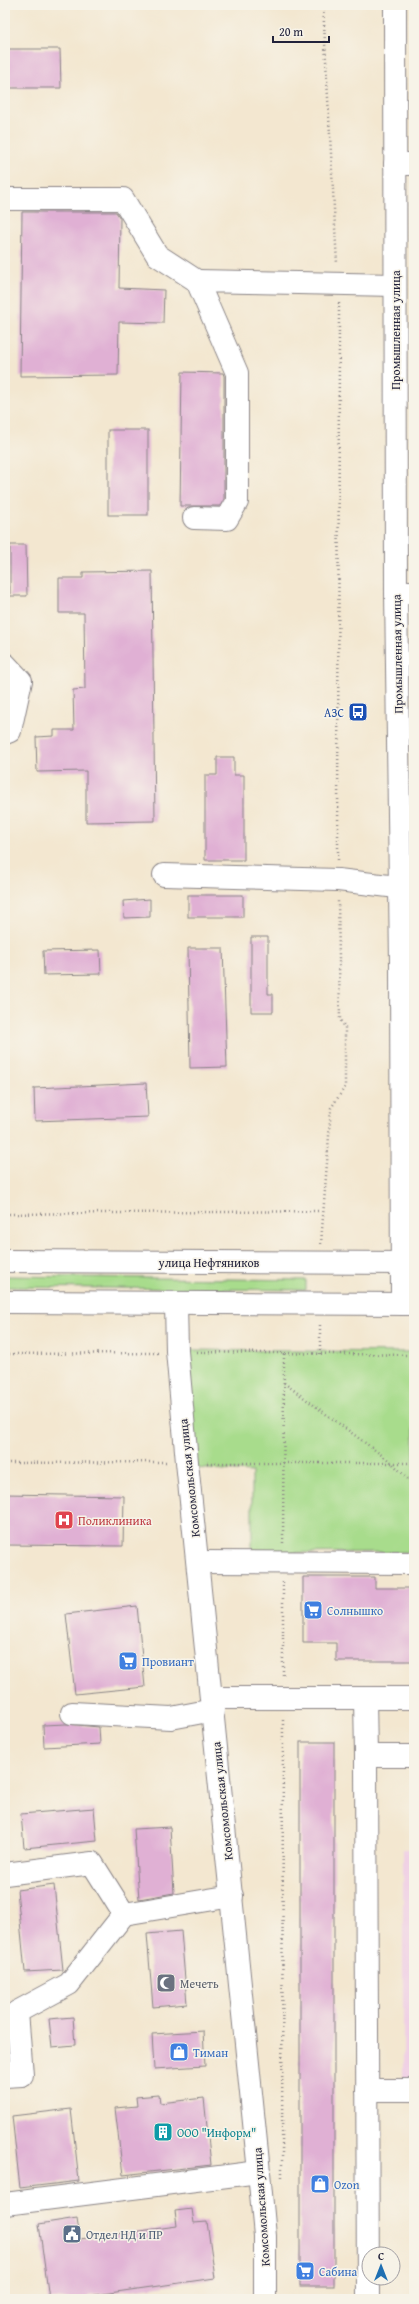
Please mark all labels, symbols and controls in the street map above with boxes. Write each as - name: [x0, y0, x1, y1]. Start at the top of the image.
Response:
- scale bar: [273, 18, 329, 44]
- text: 20 m: [279, 23, 303, 40]
- street label: Промышленная улица: [387, 270, 404, 390]
- street label: Промышленная улица: [387, 594, 407, 714]
- bus stop icon: АЗС: [347, 701, 369, 723]
- place label: АЗС: [324, 704, 344, 721]
- street label: улица Нефтяников: [158, 1254, 260, 1271]
- street label: Комсомольская улица: [174, 1418, 204, 1538]
- hospital icon: Поликлиника: [53, 1509, 75, 1531]
- place label: Поликлиника: [78, 1512, 152, 1529]
- supermarket icon: Солнышко: [302, 1599, 324, 1621]
- place label: Солнышко: [327, 1602, 383, 1619]
- supermarket icon: Провиант: [117, 1650, 139, 1672]
- place label: Провиант: [142, 1653, 194, 1670]
- street label: Комсомольская улица: [207, 1741, 237, 1861]
- mosque icon: Мечеть: [155, 1972, 177, 1994]
- place label: Мечеть: [180, 1975, 219, 1992]
- shop icon: Тиман: [168, 2041, 190, 2063]
- place label: Тиман: [193, 2044, 228, 2061]
- building icon: ООО "Информ": [152, 2121, 174, 2143]
- place label: ООО "Информ": [177, 2124, 256, 2141]
- street label: Комсомольская улица: [248, 2147, 274, 2267]
- shop icon: Ozon: [309, 2173, 331, 2195]
- place label: Ozon: [334, 2176, 360, 2193]
- public building icon: Отдел НД и ПР: [61, 2223, 83, 2245]
- place label: Отдел НД и ПР: [86, 2226, 163, 2243]
- north arrow: [361, 2246, 401, 2286]
- text: С: [378, 2248, 384, 2264]
- supermarket icon: Сабина: [294, 2260, 316, 2282]
- place label: Сабина: [319, 2263, 357, 2280]

